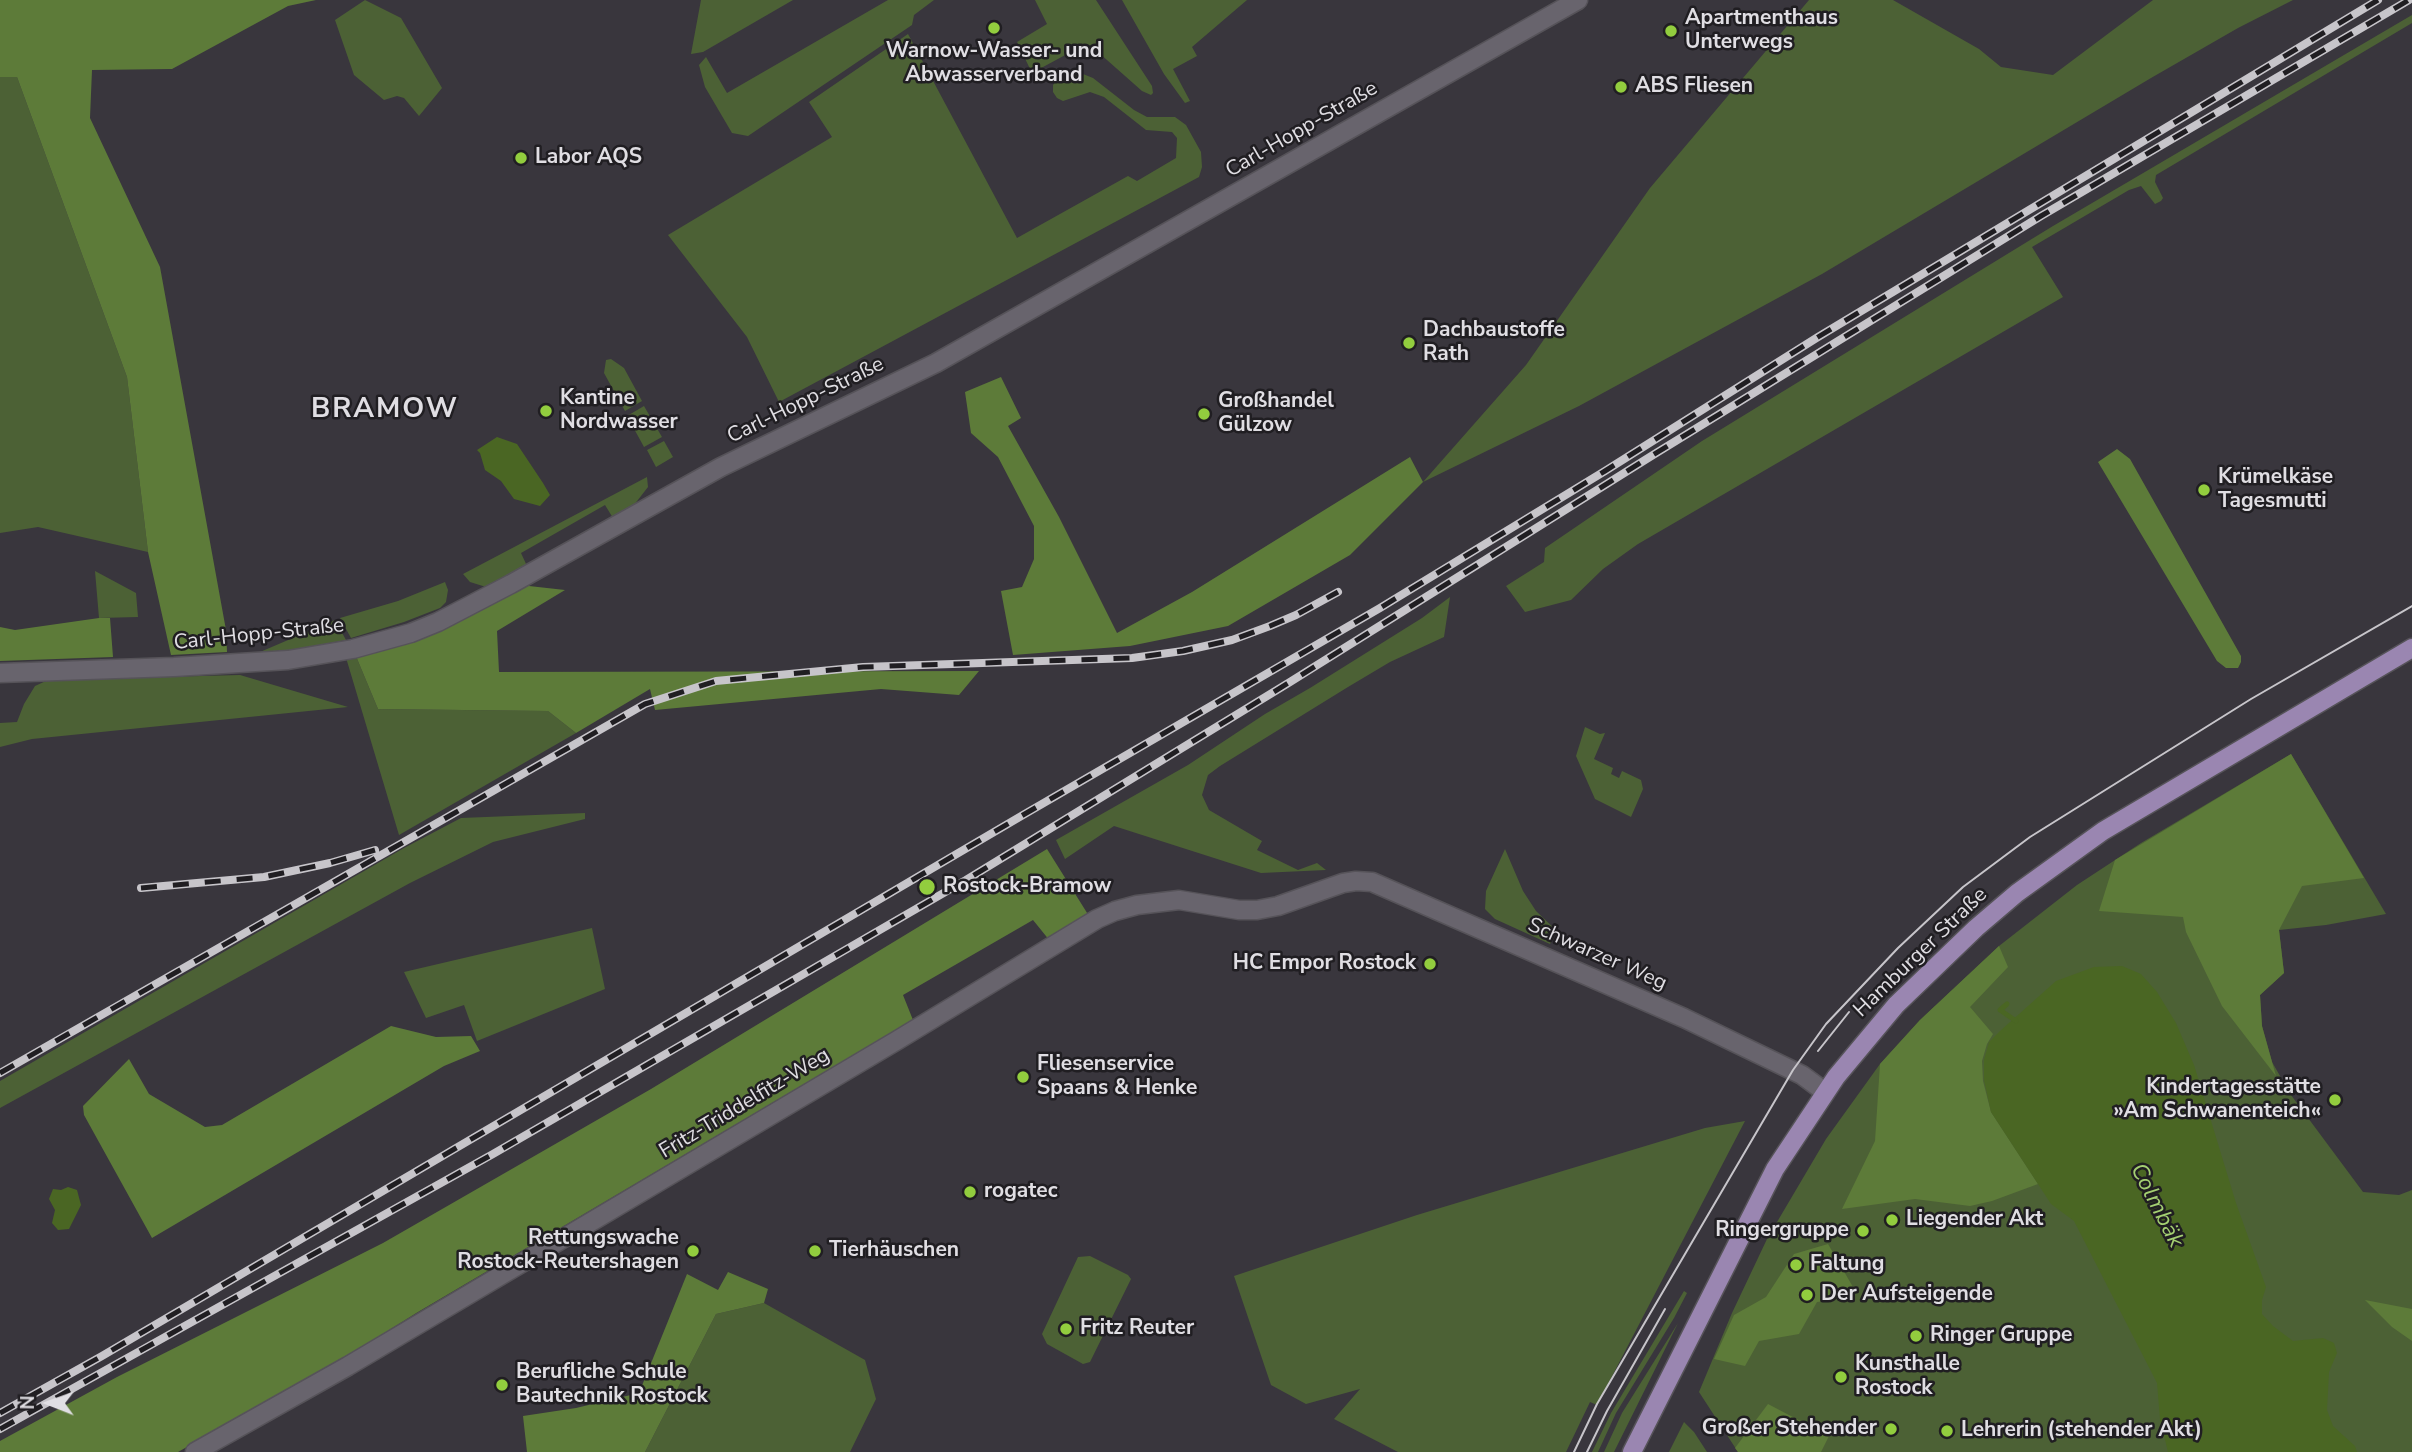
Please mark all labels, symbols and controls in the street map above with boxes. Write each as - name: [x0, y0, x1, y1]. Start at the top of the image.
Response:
- place label: Apartmenthaus Unterwegs: [1685, 6, 1838, 56]
- marker: Warnow-Wasser- und Abwasserverband: [986, 20, 1002, 36]
- marker: Apartmenthaus Unterwegs: [1663, 23, 1679, 39]
- place label: Warnow-Wasser- und Abwasserverband: [886, 39, 1102, 89]
- place label: ABS Fliesen: [1635, 74, 1753, 100]
- street label: Carl-Hopp-Straße: [1222, 76, 1382, 184]
- marker: ABS Fliesen: [1613, 79, 1629, 95]
- place label: Labor AQS: [535, 145, 642, 171]
- marker: Labor AQS: [513, 150, 529, 166]
- place label: Dachbaustoffe Rath: [1423, 318, 1565, 368]
- marker: Dachbaustoffe Rath: [1401, 335, 1417, 351]
- street label: Carl-Hopp-Straße: [724, 352, 888, 450]
- place label: Kantine Nordwasser: [560, 386, 678, 436]
- place label: Großhandel Gülzow: [1218, 389, 1334, 439]
- district label: BRAMOW: [312, 393, 458, 427]
- marker: Kantine Nordwasser: [538, 403, 554, 419]
- marker: Großhandel Gülzow: [1196, 406, 1212, 422]
- place label: Krümelkäse Tagesmutti: [2218, 465, 2333, 515]
- marker: Krümelkäse Tagesmutti: [2196, 482, 2212, 498]
- street label: Carl-Hopp-Straße: [173, 614, 345, 656]
- place label: Rostock-Bramow: [943, 874, 1111, 900]
- marker: Rostock-Bramow: [917, 877, 937, 897]
- street label: Hamburger Straße: [1849, 883, 1993, 1023]
- street label: Schwarzer Weg: [1524, 913, 1670, 997]
- place label: HC Empor Rostock: [1233, 951, 1416, 977]
- marker: HC Empor Rostock: [1422, 956, 1438, 972]
- street label: Fritz-Triddelfitz-Weg: [655, 1043, 835, 1165]
- place label: Fliesenservice Spaans & Henke: [1037, 1052, 1197, 1102]
- marker: Fliesenservice Spaans & Henke: [1015, 1069, 1031, 1085]
- place label: Kindertagesstätte »Am Schwanenteich«: [2114, 1075, 2321, 1125]
- marker: Kindertagesstätte »Am Schwanenteich«: [2327, 1092, 2343, 1108]
- water label: Colmbäk: [2123, 1159, 2189, 1253]
- place label: rogatec: [984, 1179, 1058, 1205]
- marker: rogatec: [962, 1184, 978, 1200]
- place label: Liegender Akt: [1906, 1207, 2043, 1233]
- marker: Liegender Akt: [1884, 1212, 1900, 1228]
- place label: Ringergruppe: [1715, 1218, 1849, 1244]
- marker: Ringergruppe: [1855, 1223, 1871, 1239]
- place label: Rettungswache Rostock-Reutershagen: [457, 1226, 679, 1276]
- place label: Tierhäuschen: [829, 1238, 959, 1264]
- marker: Rettungswache Rostock-Reutershagen: [685, 1243, 701, 1259]
- marker: Tierhäuschen: [807, 1243, 823, 1259]
- place label: Faltung: [1810, 1252, 1884, 1278]
- marker: Faltung: [1788, 1257, 1804, 1273]
- place label: Der Aufsteigende: [1821, 1282, 1993, 1308]
- marker: Der Aufsteigende: [1799, 1287, 1815, 1303]
- place label: Fritz Reuter: [1080, 1316, 1194, 1342]
- marker: Fritz Reuter: [1058, 1321, 1074, 1337]
- place label: Ringer Gruppe: [1930, 1323, 2072, 1349]
- marker: Ringer Gruppe: [1908, 1328, 1924, 1344]
- place label: Kunsthalle Rostock: [1855, 1352, 1960, 1402]
- place label: Berufliche Schule Bautechnik Rostock: [516, 1360, 708, 1410]
- north arrow: [14, 1368, 84, 1438]
- marker: Kunsthalle Rostock: [1833, 1369, 1849, 1385]
- marker: Berufliche Schule Bautechnik Rostock: [494, 1377, 510, 1393]
- text: N: [15, 1395, 41, 1410]
- place label: Großer Stehender: [1702, 1416, 1877, 1442]
- place label: Lehrerin (stehender Akt): [1961, 1418, 2202, 1444]
- marker: Großer Stehender: [1883, 1421, 1899, 1437]
- marker: Lehrerin (stehender Akt): [1939, 1423, 1955, 1439]

